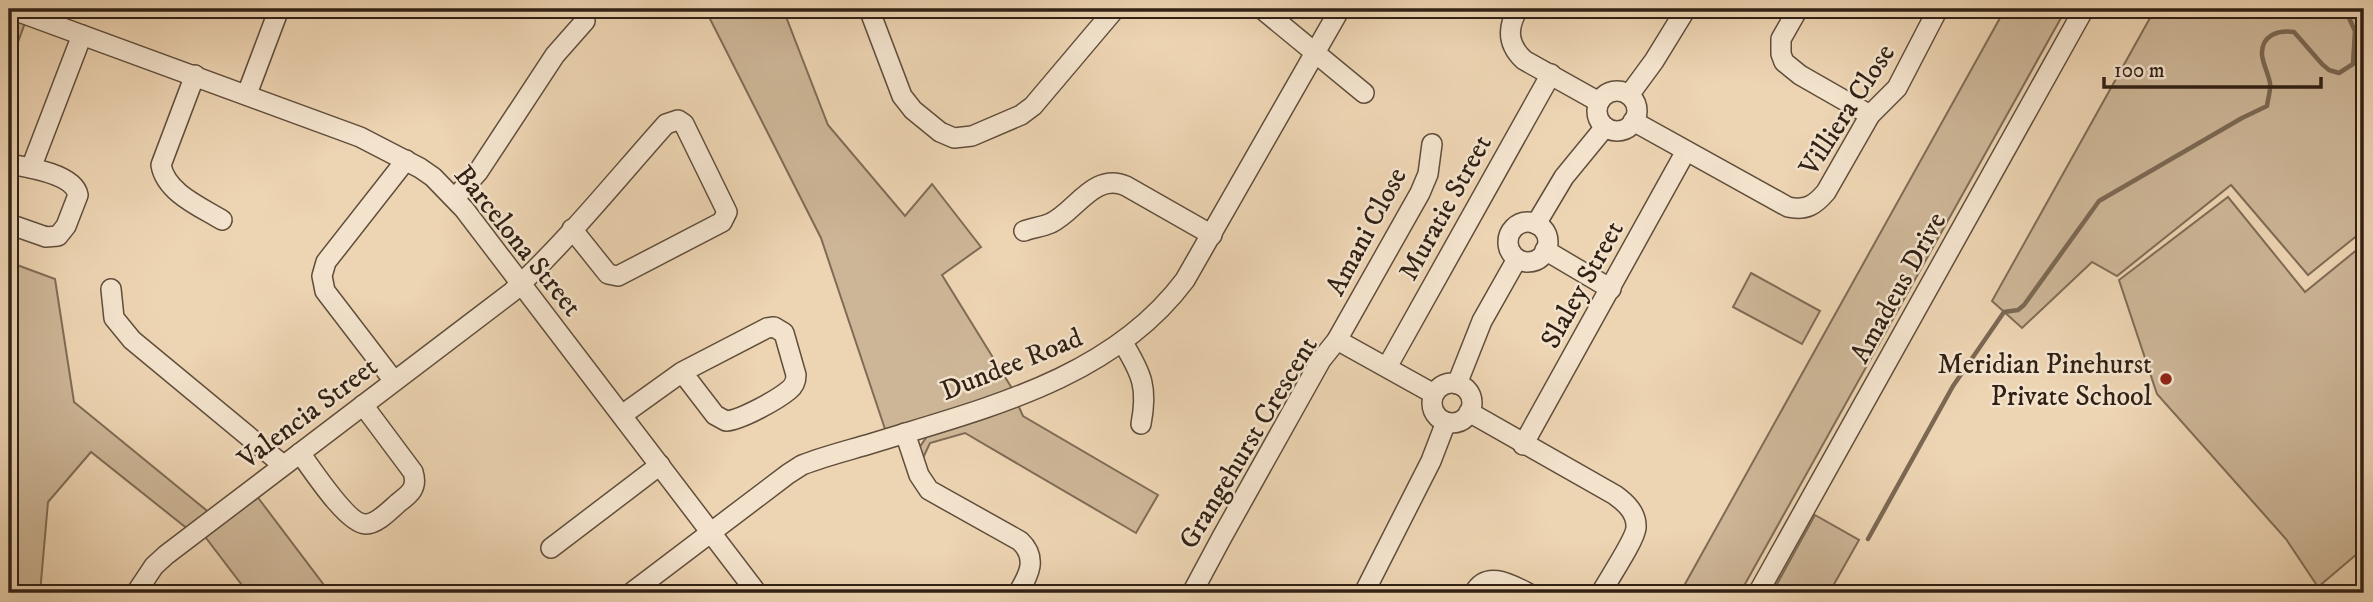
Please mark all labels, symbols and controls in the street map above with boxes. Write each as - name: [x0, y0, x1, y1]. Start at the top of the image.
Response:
- street label: Villiera Close: [1791, 37, 1903, 183]
- scale bar: [2104, 46, 2320, 90]
- text: 100 m: [2114, 58, 2165, 84]
- street label: Muratie Street: [1391, 129, 1500, 287]
- street label: Barcelona Street: [446, 158, 589, 324]
- street label: Amani Close: [1318, 162, 1415, 302]
- street label: Amadeus Drive: [1842, 206, 1954, 369]
- street label: Slaley Street: [1533, 215, 1632, 355]
- street label: Dundee Road: [935, 320, 1088, 409]
- street label: Grangehurst Crescent: [1171, 330, 1325, 555]
- place label: Meridian Pinehurst Private School: [1937, 347, 2153, 414]
- street label: Valencia Street: [230, 349, 385, 478]
- marker: Meridian Pinehurst Private School: [2158, 371, 2174, 387]

